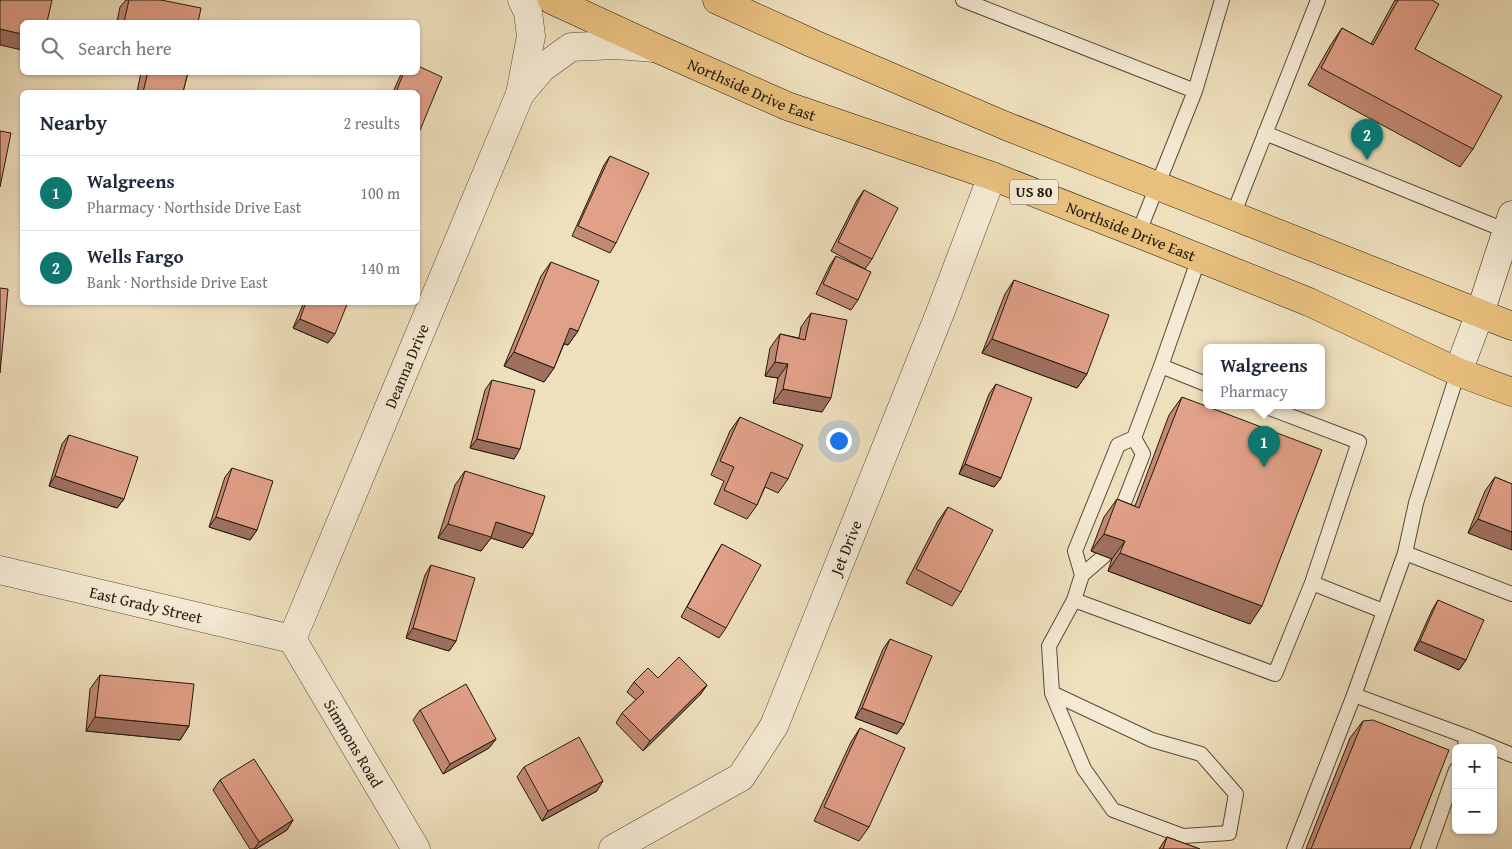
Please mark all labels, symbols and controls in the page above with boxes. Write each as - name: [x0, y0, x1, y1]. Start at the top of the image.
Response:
- search box: [20, 20, 420, 75]
- icon: search: [38, 34, 66, 62]
- text: Search here: [78, 34, 172, 62]
- street label: Northside Drive East: [684, 51, 820, 127]
- text: Nearby: [40, 107, 107, 138]
- text: 2 results: [343, 111, 400, 135]
- pin: 2: [1351, 119, 1383, 160]
- text: Walgreens: [87, 167, 175, 195]
- road number: US 80: [1010, 180, 1058, 204]
- text: 1: [52, 181, 60, 205]
- text: 100 m: [360, 181, 400, 205]
- street label: Northside Drive East: [1063, 194, 1200, 268]
- text: Pharmacy · Northside Drive East: [87, 195, 301, 219]
- text: Wells Fargo: [87, 242, 184, 270]
- text: 2: [52, 256, 60, 280]
- text: 140 m: [360, 256, 400, 280]
- text: Bank · Northside Drive East: [87, 270, 268, 294]
- street label: Deanna Drive: [378, 320, 435, 412]
- popup: [1203, 344, 1325, 409]
- text: Walgreens: [1220, 351, 1308, 379]
- text: Pharmacy: [1220, 379, 1288, 403]
- pin: 1: [1248, 426, 1280, 467]
- your location: [826, 428, 852, 454]
- street label: Jet Drive: [823, 516, 868, 581]
- street label: East Grady Street: [87, 580, 205, 629]
- street label: Simmons Road: [318, 694, 389, 792]
- map controls: [1452, 744, 1497, 834]
- button: +: [1452, 744, 1497, 789]
- button: −: [1452, 789, 1497, 834]

